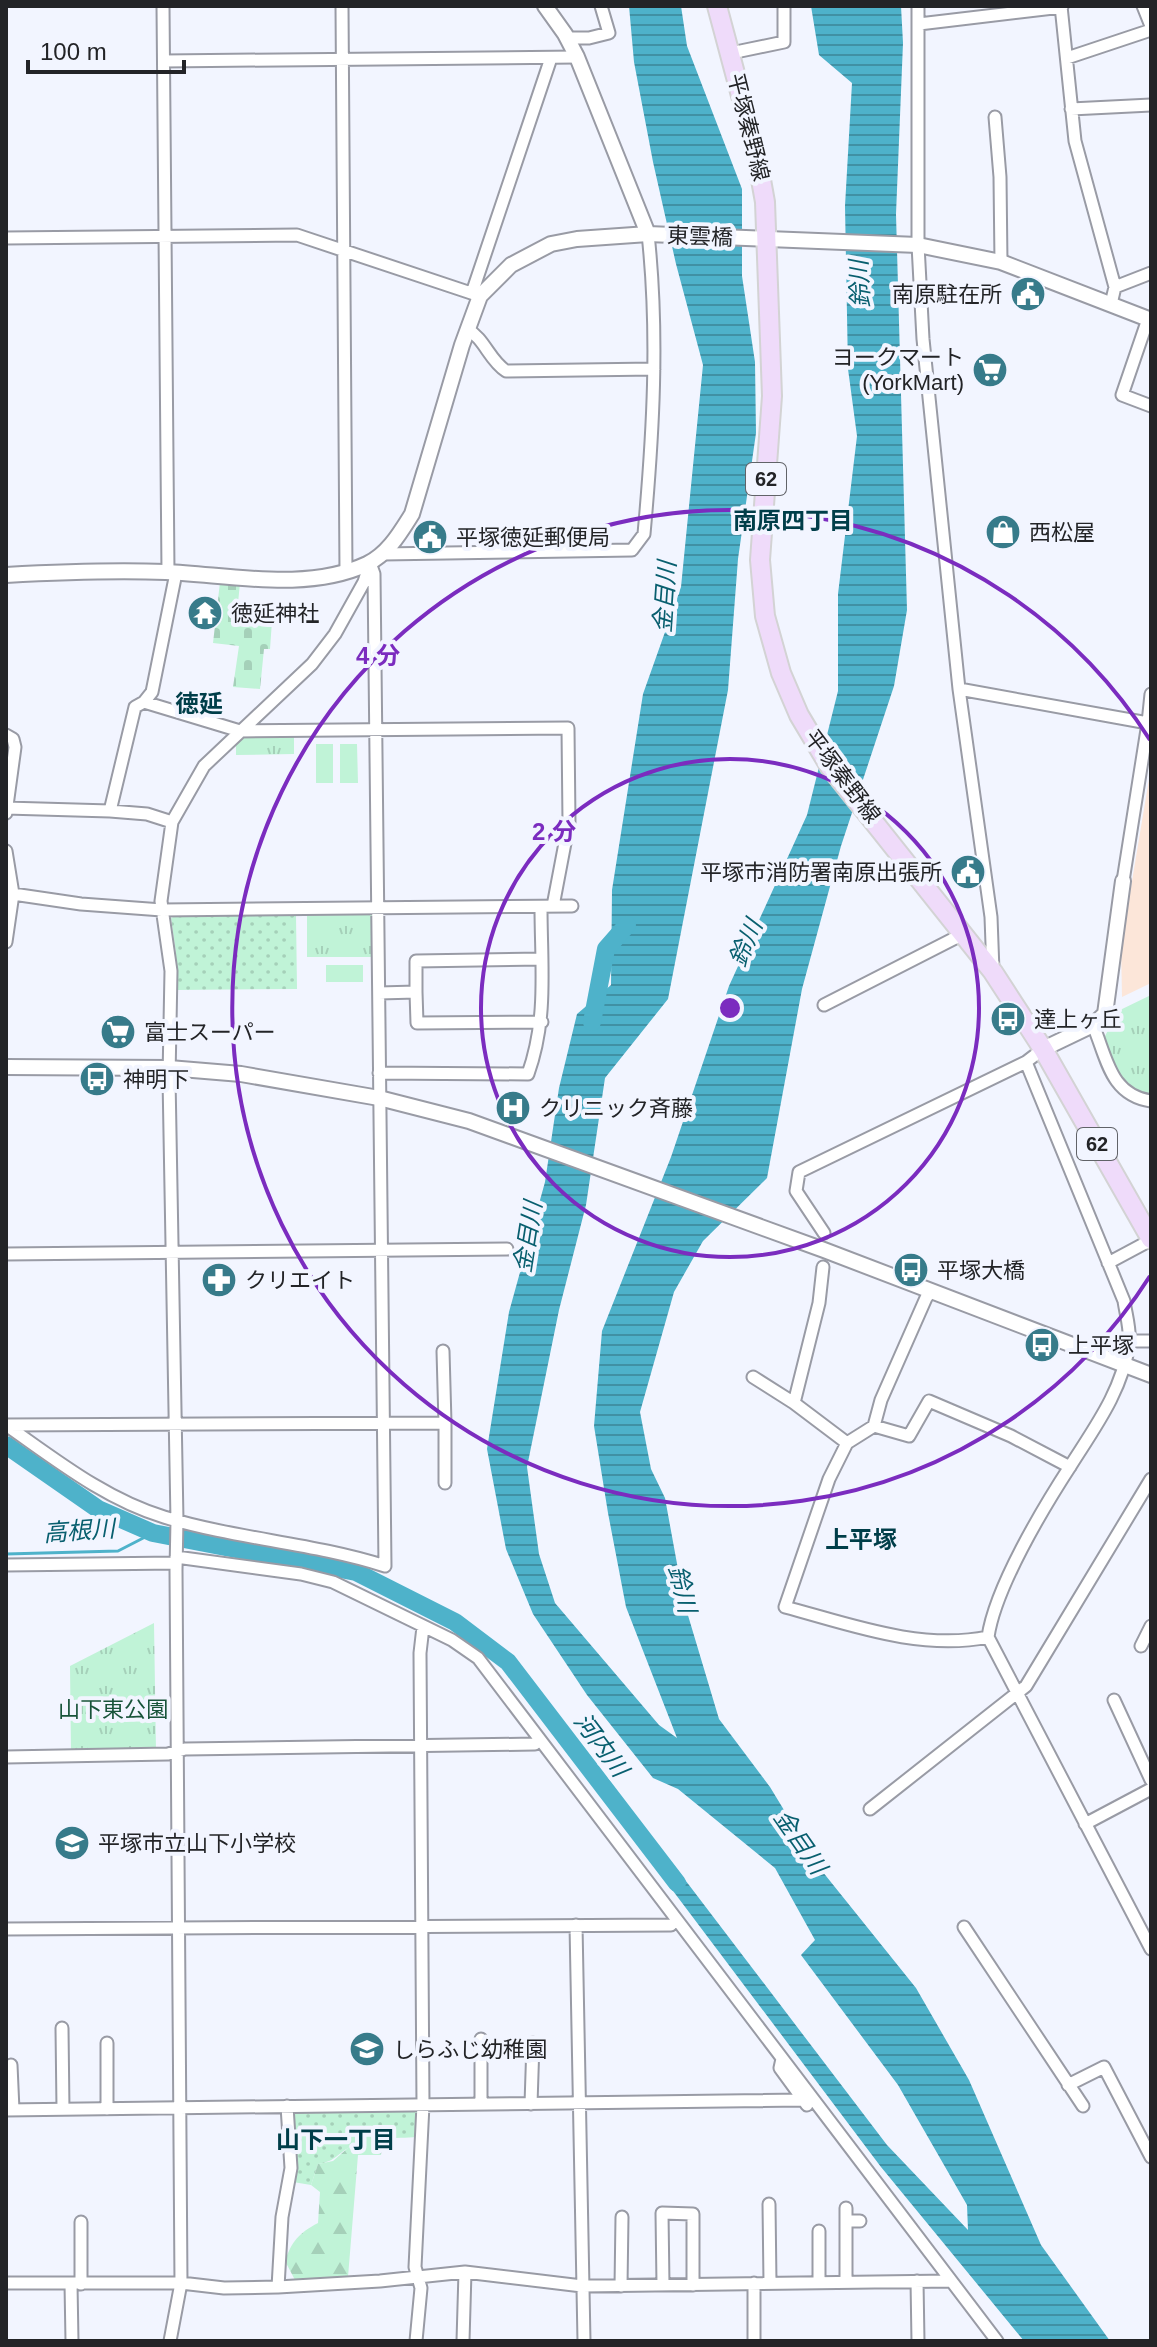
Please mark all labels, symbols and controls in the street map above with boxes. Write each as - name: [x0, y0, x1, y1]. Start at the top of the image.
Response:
- scale bar: [28, 24, 184, 74]
- text: 100 m: [40, 38, 107, 65]
- street label: 平塚秦野線: [723, 71, 774, 184]
- street label: 東雲橋: [667, 223, 733, 250]
- water label: 鈴川: [845, 256, 874, 309]
- public building icon: 南原駐在所: [1009, 275, 1047, 313]
- place label: 南原駐在所: [892, 282, 1002, 307]
- place label: ヨークマート (YorkMart): [832, 345, 964, 395]
- supermarket icon: ヨークマート (YorkMart): [971, 351, 1009, 389]
- road number: 62: [746, 463, 786, 495]
- district label: 南原四丁目: [733, 507, 853, 534]
- shop icon: 西松屋: [984, 513, 1022, 551]
- public building icon: 平塚徳延郵便局: [411, 518, 449, 556]
- place label: 西松屋: [1029, 520, 1095, 545]
- place label: 平塚徳延郵便局: [456, 525, 610, 550]
- water label: 金目川: [649, 557, 681, 634]
- temple icon: 徳延神社: [186, 594, 224, 632]
- place label: 徳延神社: [231, 601, 319, 626]
- text: 4 分: [356, 642, 400, 669]
- district label: 徳延: [175, 690, 223, 717]
- street label: 平塚秦野線: [800, 725, 886, 828]
- text: 2 分: [532, 818, 576, 845]
- public building icon: 平塚市消防署南原出張所: [949, 853, 987, 891]
- place label: 平塚市消防署南原出張所: [700, 860, 942, 885]
- water label: 鈴川: [724, 913, 769, 970]
- centre of rings: [716, 994, 744, 1022]
- bus stop icon: 達上ヶ丘: [989, 1000, 1027, 1038]
- place label: 達上ヶ丘: [1034, 1007, 1122, 1032]
- supermarket icon: 富士スーパー: [99, 1013, 137, 1051]
- place label: 富士スーパー: [144, 1020, 276, 1045]
- bus stop icon: 神明下: [78, 1060, 116, 1098]
- place label: 神明下: [123, 1067, 189, 1092]
- hospital icon: クリニック斉藤: [494, 1089, 532, 1127]
- place label: クリニック斉藤: [539, 1096, 693, 1121]
- road number: 62: [1077, 1128, 1117, 1160]
- water label: 金目川: [509, 1196, 547, 1275]
- bus stop icon: 平塚大橋: [892, 1251, 930, 1289]
- place label: 平塚大橋: [937, 1258, 1025, 1283]
- pharmacy icon: クリエイト: [200, 1261, 238, 1299]
- place label: クリエイト: [245, 1268, 355, 1293]
- bus stop icon: 上平塚: [1023, 1326, 1061, 1364]
- place label: 上平塚: [1068, 1333, 1134, 1358]
- water label: 高根川: [42, 1514, 119, 1546]
- district label: 上平塚: [825, 1526, 897, 1553]
- water label: 鈴川: [664, 1562, 702, 1618]
- park label: 山下東公園: [58, 1697, 168, 1722]
- water label: 河内川: [569, 1708, 636, 1784]
- water label: 金目川: [769, 1804, 834, 1881]
- school or university icon: 平塚市立山下小学校: [53, 1824, 91, 1862]
- place label: 平塚市立山下小学校: [98, 1831, 296, 1856]
- school or university icon: しらふじ幼稚園: [348, 2030, 386, 2068]
- place label: しらふじ幼稚園: [393, 2037, 547, 2062]
- district label: 山下一丁目: [276, 2126, 396, 2153]

